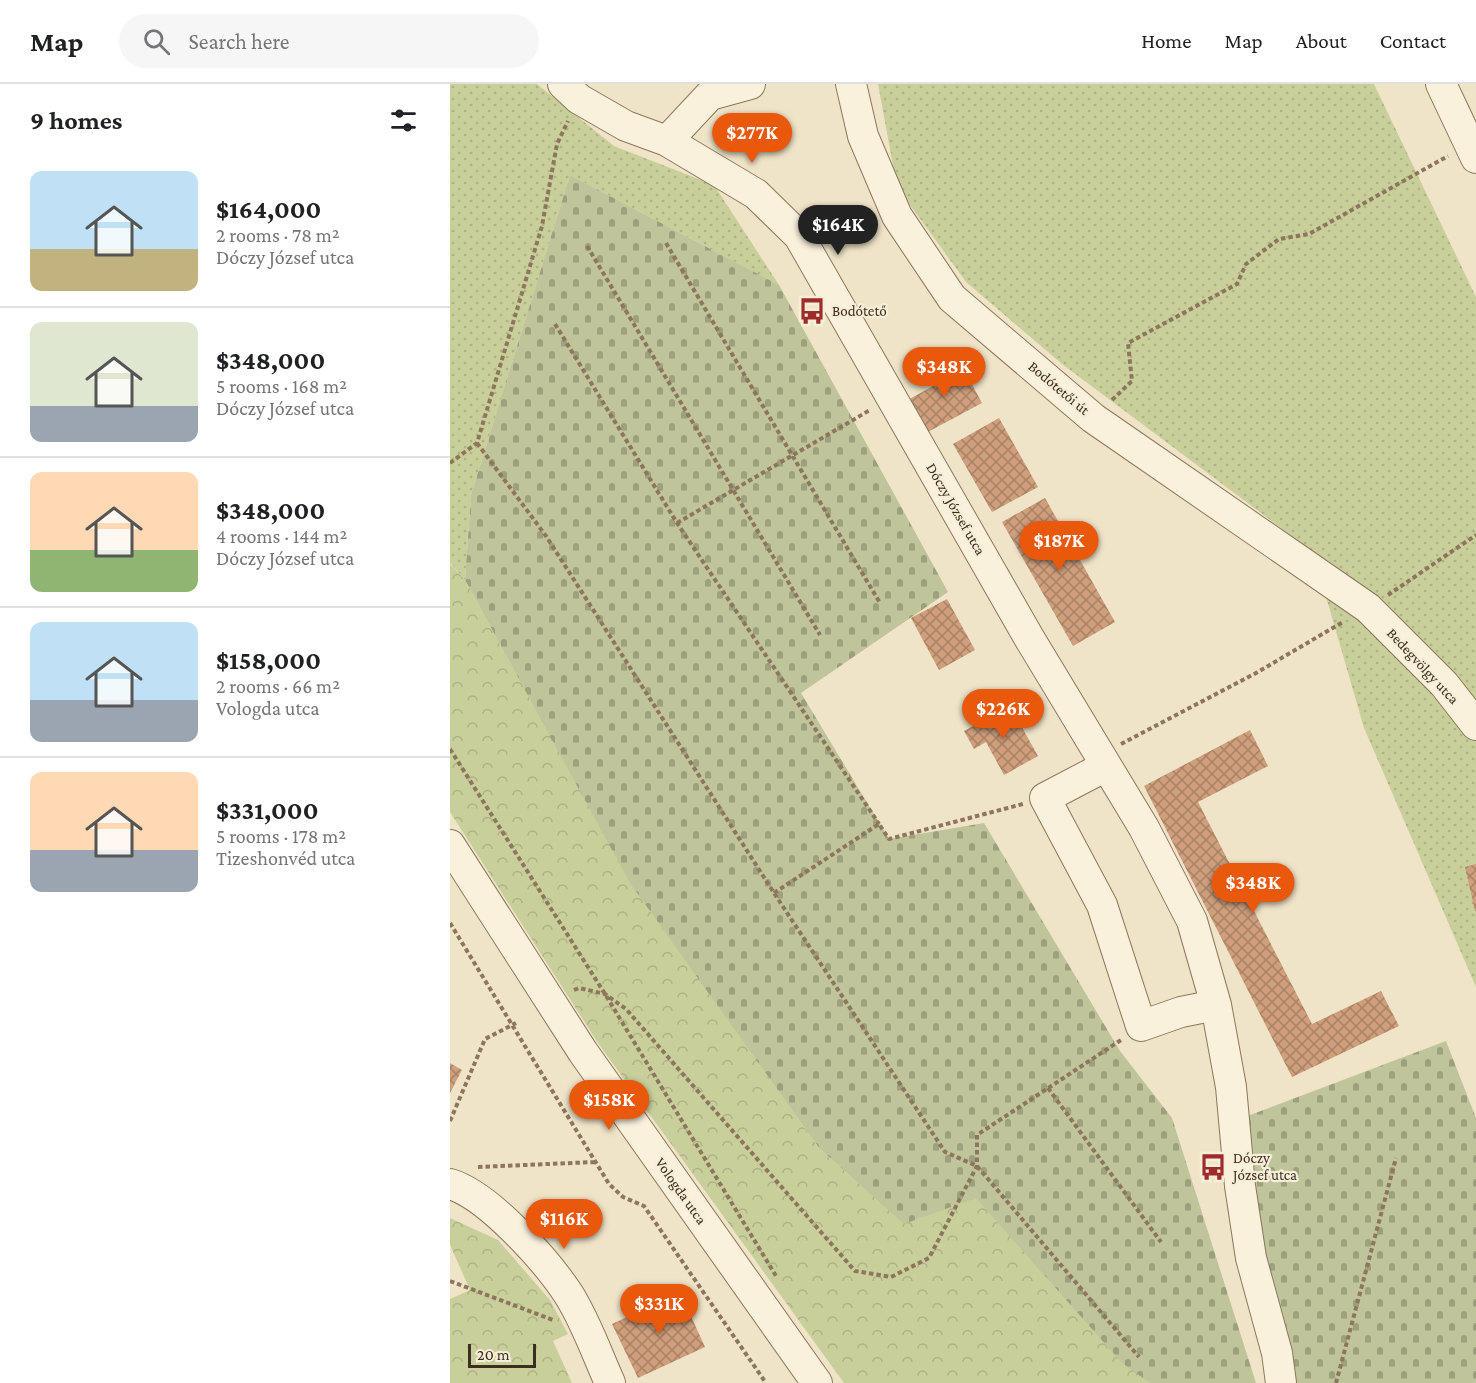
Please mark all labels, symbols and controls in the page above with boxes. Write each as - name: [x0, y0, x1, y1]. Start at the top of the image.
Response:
- search box: [119, 14, 539, 68]
- icon: search: [140, 25, 173, 58]
- text: Map: [30, 26, 83, 57]
- text: Search here: [188, 29, 289, 54]
- text: Home: [1141, 29, 1191, 53]
- text: Map: [1224, 29, 1263, 53]
- text: About: [1296, 29, 1347, 53]
- text: Contact: [1380, 29, 1446, 53]
- icon: filters: [387, 104, 420, 137]
- text: 9 homes: [30, 106, 122, 135]
- pin: $277K: [710, 113, 794, 164]
- text: $277K: [726, 121, 778, 143]
- icon: home: [78, 195, 150, 267]
- text: $164,000: [216, 195, 321, 224]
- pin: $164K: [796, 205, 880, 256]
- text: $164K: [812, 213, 864, 235]
- text: 2 rooms · 78 m²: [216, 224, 340, 246]
- text: Dóczy József utca: [216, 246, 354, 268]
- bus stop icon: Bodótető: [797, 296, 827, 326]
- place label: Bodótető: [832, 303, 887, 319]
- icon: home: [78, 346, 150, 418]
- text: $348,000: [216, 346, 325, 375]
- pin: $348K: [902, 347, 986, 398]
- text: $348K: [917, 355, 971, 377]
- street label: Bodótetői út: [1025, 358, 1093, 419]
- text: 5 rooms · 168 m²: [216, 375, 347, 397]
- text: Dóczy József utca: [216, 397, 354, 419]
- street label: Dóczy József utca: [922, 460, 989, 558]
- icon: home: [78, 496, 150, 568]
- text: $348,000: [216, 496, 325, 525]
- pin: $187K: [1017, 521, 1101, 572]
- text: 4 rooms · 144 m²: [216, 525, 347, 547]
- text: $187K: [1034, 529, 1084, 551]
- text: Dóczy József utca: [216, 547, 354, 569]
- street label: Bedegvölgy utca: [1383, 625, 1462, 708]
- icon: home: [78, 646, 150, 718]
- text: $158,000: [216, 646, 321, 675]
- text: 2 rooms · 66 m²: [216, 675, 340, 697]
- pin: $226K: [961, 689, 1045, 740]
- text: Vologda utca: [216, 697, 319, 719]
- text: $226K: [976, 697, 1030, 719]
- icon: home: [78, 796, 150, 868]
- text: $331,000: [216, 796, 318, 825]
- text: 5 rooms · 178 m²: [216, 825, 346, 847]
- text: Tizeshonvéd utca: [216, 847, 355, 869]
- pin: $348K: [1211, 863, 1295, 914]
- text: $348K: [1226, 871, 1280, 893]
- pin: $158K: [567, 1080, 651, 1131]
- text: $158K: [583, 1088, 635, 1110]
- place label: Dóczy József utca: [1231, 1150, 1297, 1184]
- bus stop icon: Dóczy József utca: [1198, 1152, 1228, 1182]
- street label: Vologda utca: [651, 1155, 710, 1228]
- pin: $116K: [522, 1199, 606, 1250]
- text: $116K: [540, 1207, 588, 1229]
- pin: $331K: [617, 1284, 701, 1335]
- text: $331K: [634, 1292, 684, 1314]
- scale bar: [468, 1341, 536, 1368]
- text: 20 m: [477, 1346, 510, 1363]

